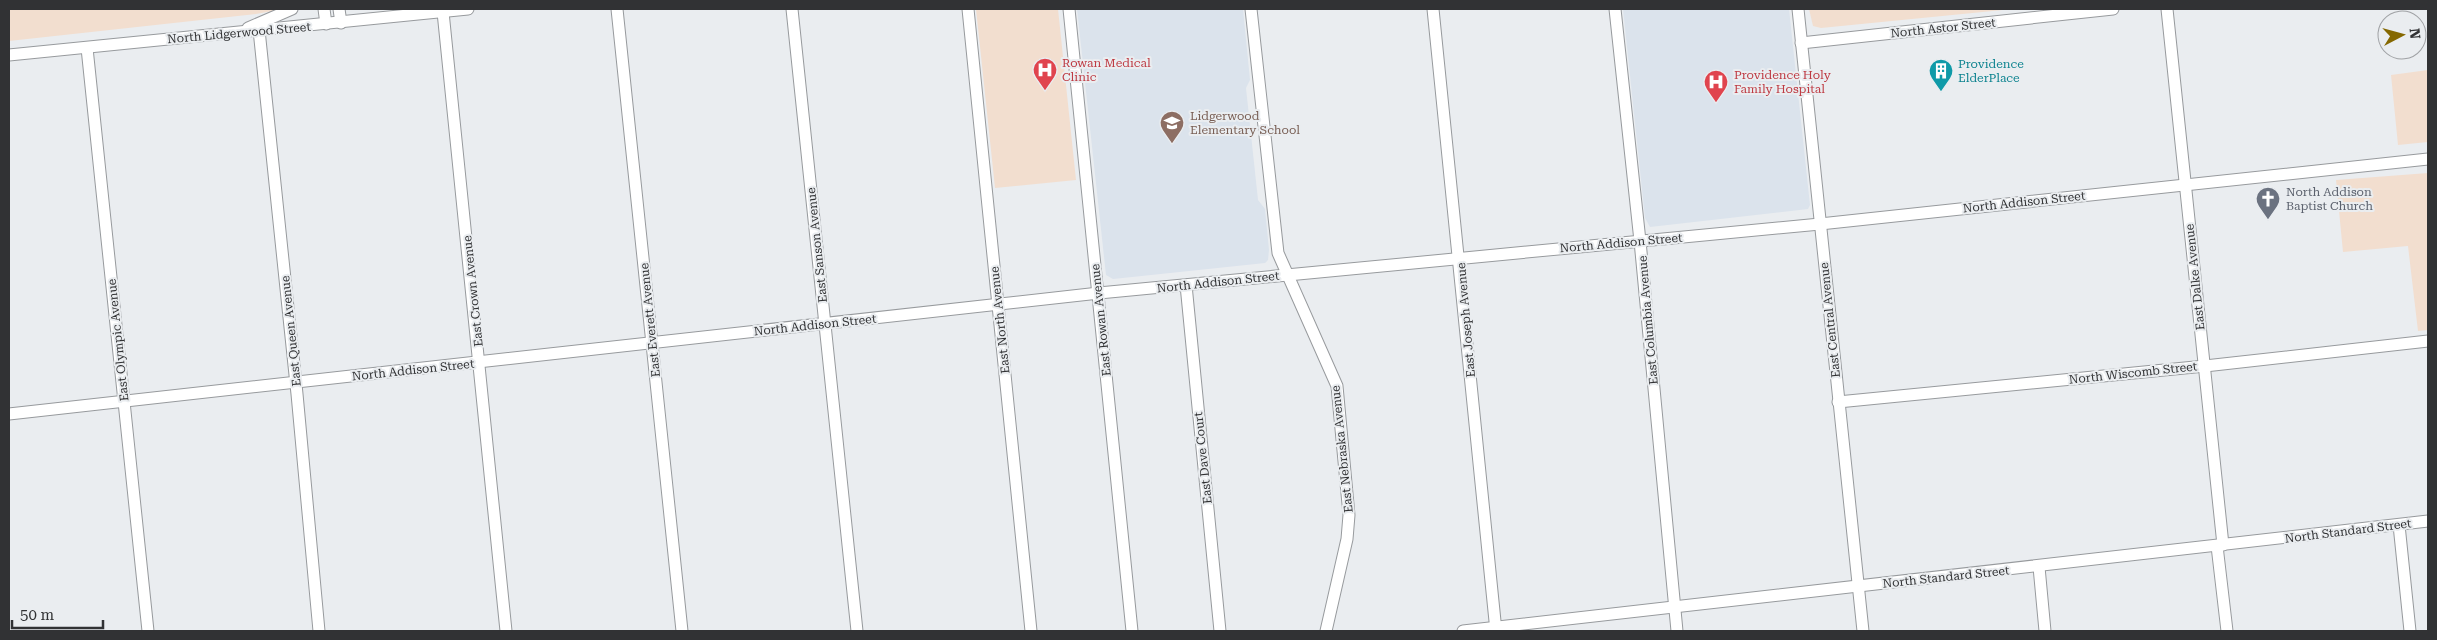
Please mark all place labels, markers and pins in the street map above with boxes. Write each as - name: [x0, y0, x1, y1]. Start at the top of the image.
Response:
- place label: Rowan Medical Clinic: [1062, 56, 1151, 84]
- hospital icon: Rowan Medical Clinic: [1032, 57, 1058, 91]
- place label: Providence ElderPlace: [1958, 57, 2024, 85]
- building icon: Providence ElderPlace: [1928, 58, 1954, 92]
- place label: Providence Holy Family Hospital: [1734, 68, 1832, 96]
- hospital icon: Providence Holy Family Hospital: [1703, 69, 1729, 103]
- place label: Lidgerwood Elementary School: [1190, 109, 1300, 137]
- school or university icon: Lidgerwood Elementary School: [1159, 110, 1185, 144]
- place label: North Addison Baptist Church: [2286, 185, 2373, 213]
- church icon: North Addison Baptist Church: [2255, 186, 2281, 220]

